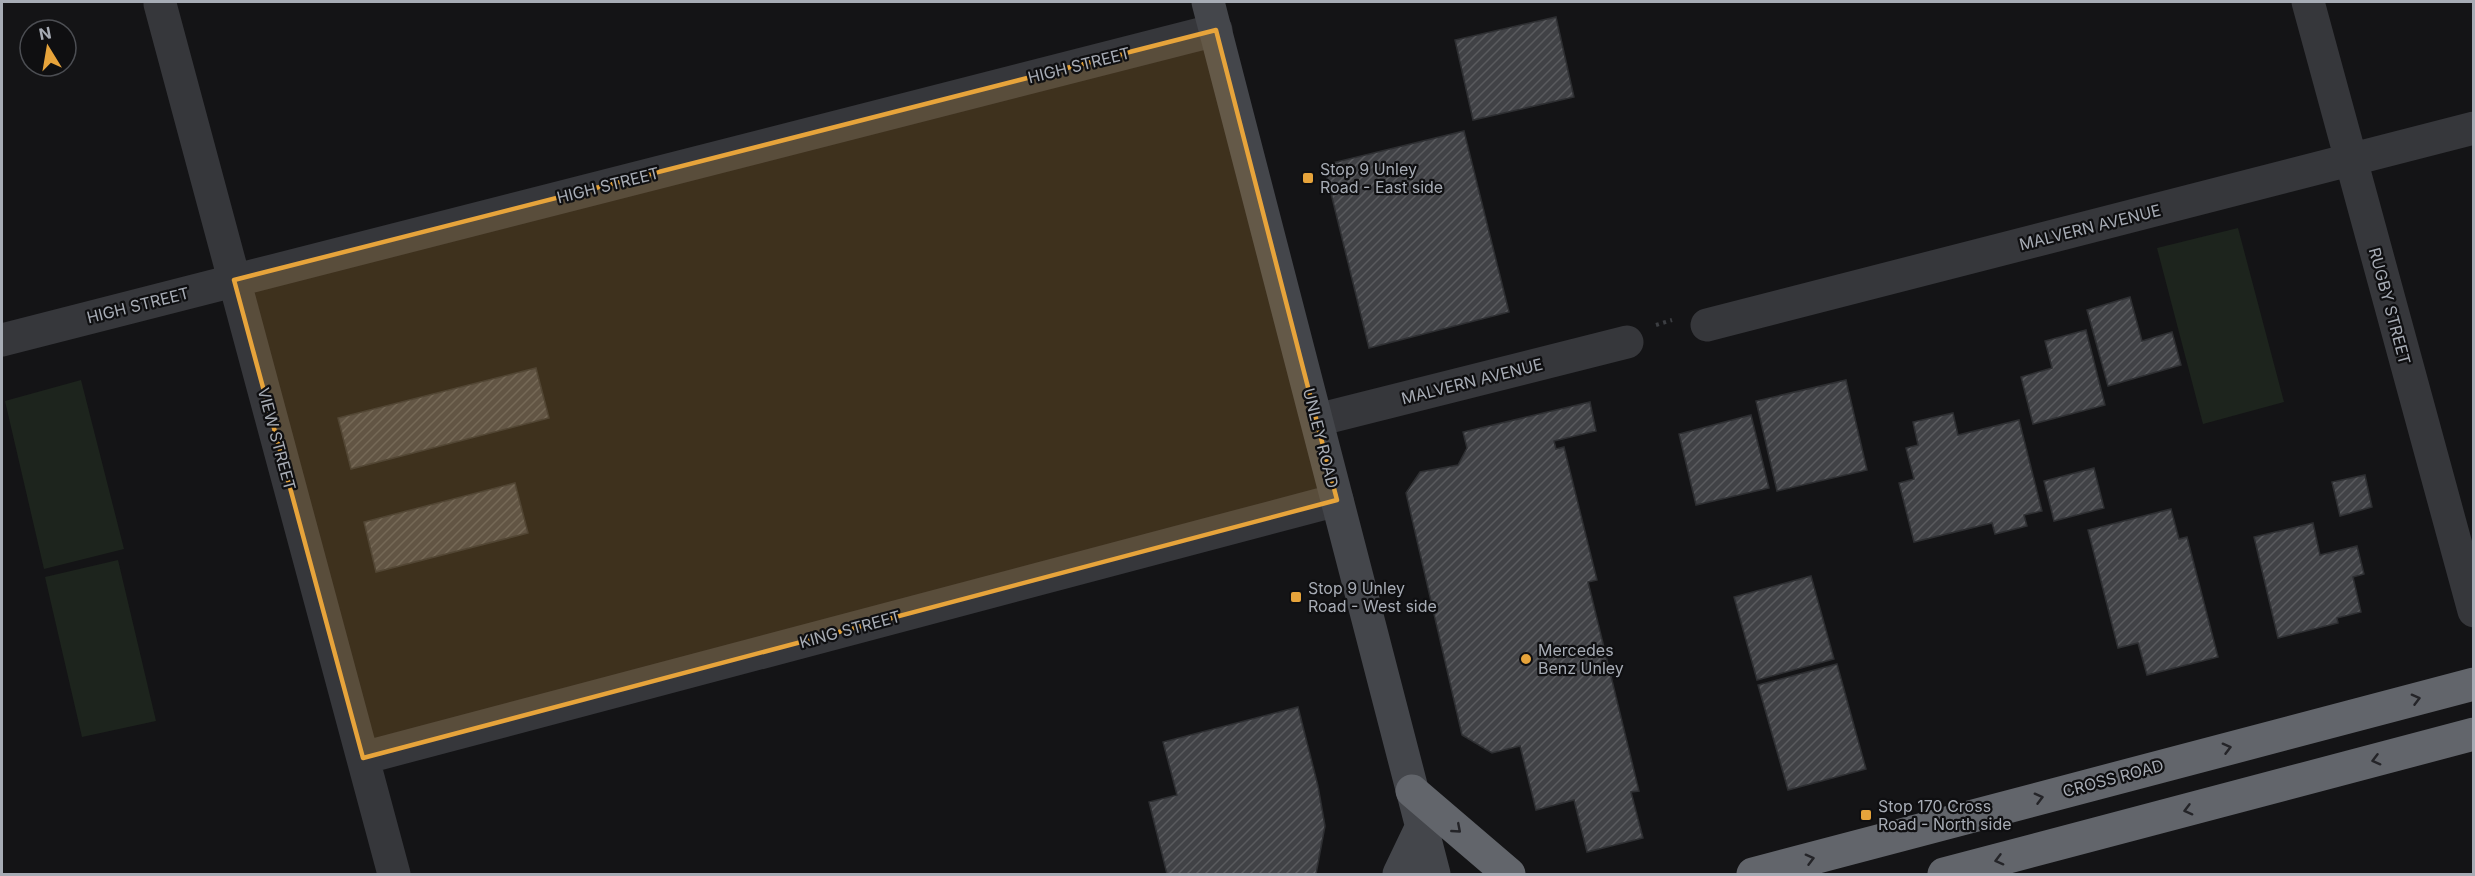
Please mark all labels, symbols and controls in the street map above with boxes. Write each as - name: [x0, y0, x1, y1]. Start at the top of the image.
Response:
- north arrow: [18, 18, 78, 78]
- text: N: [37, 22, 53, 44]
- street label: HIGH STREET: [1026, 43, 1132, 87]
- place label: Stop 9 Unley Road - East side: [1320, 159, 1443, 197]
- street label: HIGH STREET: [555, 163, 661, 207]
- marker: Stop 9 Unley Road - East side: [1301, 171, 1315, 185]
- street label: MALVERN AVENUE: [2017, 200, 2163, 254]
- street label: RUGBY STREET: [2365, 245, 2415, 367]
- street label: HIGH STREET: [85, 283, 191, 327]
- street label: MALVERN AVENUE: [1399, 354, 1545, 408]
- street label: VIEW STREET: [254, 385, 300, 493]
- street label: UNLEY ROAD: [1299, 386, 1343, 490]
- place label: Stop 9 Unley Road - West side: [1308, 578, 1437, 616]
- marker: Stop 9 Unley Road - West side: [1289, 590, 1303, 604]
- street label: KING STREET: [797, 606, 903, 652]
- place label: Mercedes Benz Unley: [1538, 640, 1624, 678]
- marker: Mercedes Benz Unley: [1519, 652, 1533, 666]
- one-way arrow: [2410, 694, 2421, 706]
- one-way arrow: [2222, 743, 2232, 756]
- one-way arrow: [2372, 752, 2382, 765]
- street label: CROSS ROAD: [2060, 755, 2166, 801]
- one-way arrow: [2033, 793, 2043, 805]
- place label: Stop 170 Cross Road - North side: [1878, 796, 2012, 834]
- one-way arrow: [2183, 802, 2193, 815]
- marker: Stop 170 Cross Road - North side: [1859, 808, 1873, 822]
- one-way arrow: [1450, 822, 1461, 833]
- one-way arrow: [1995, 853, 2005, 865]
- one-way arrow: [1804, 854, 1814, 867]

